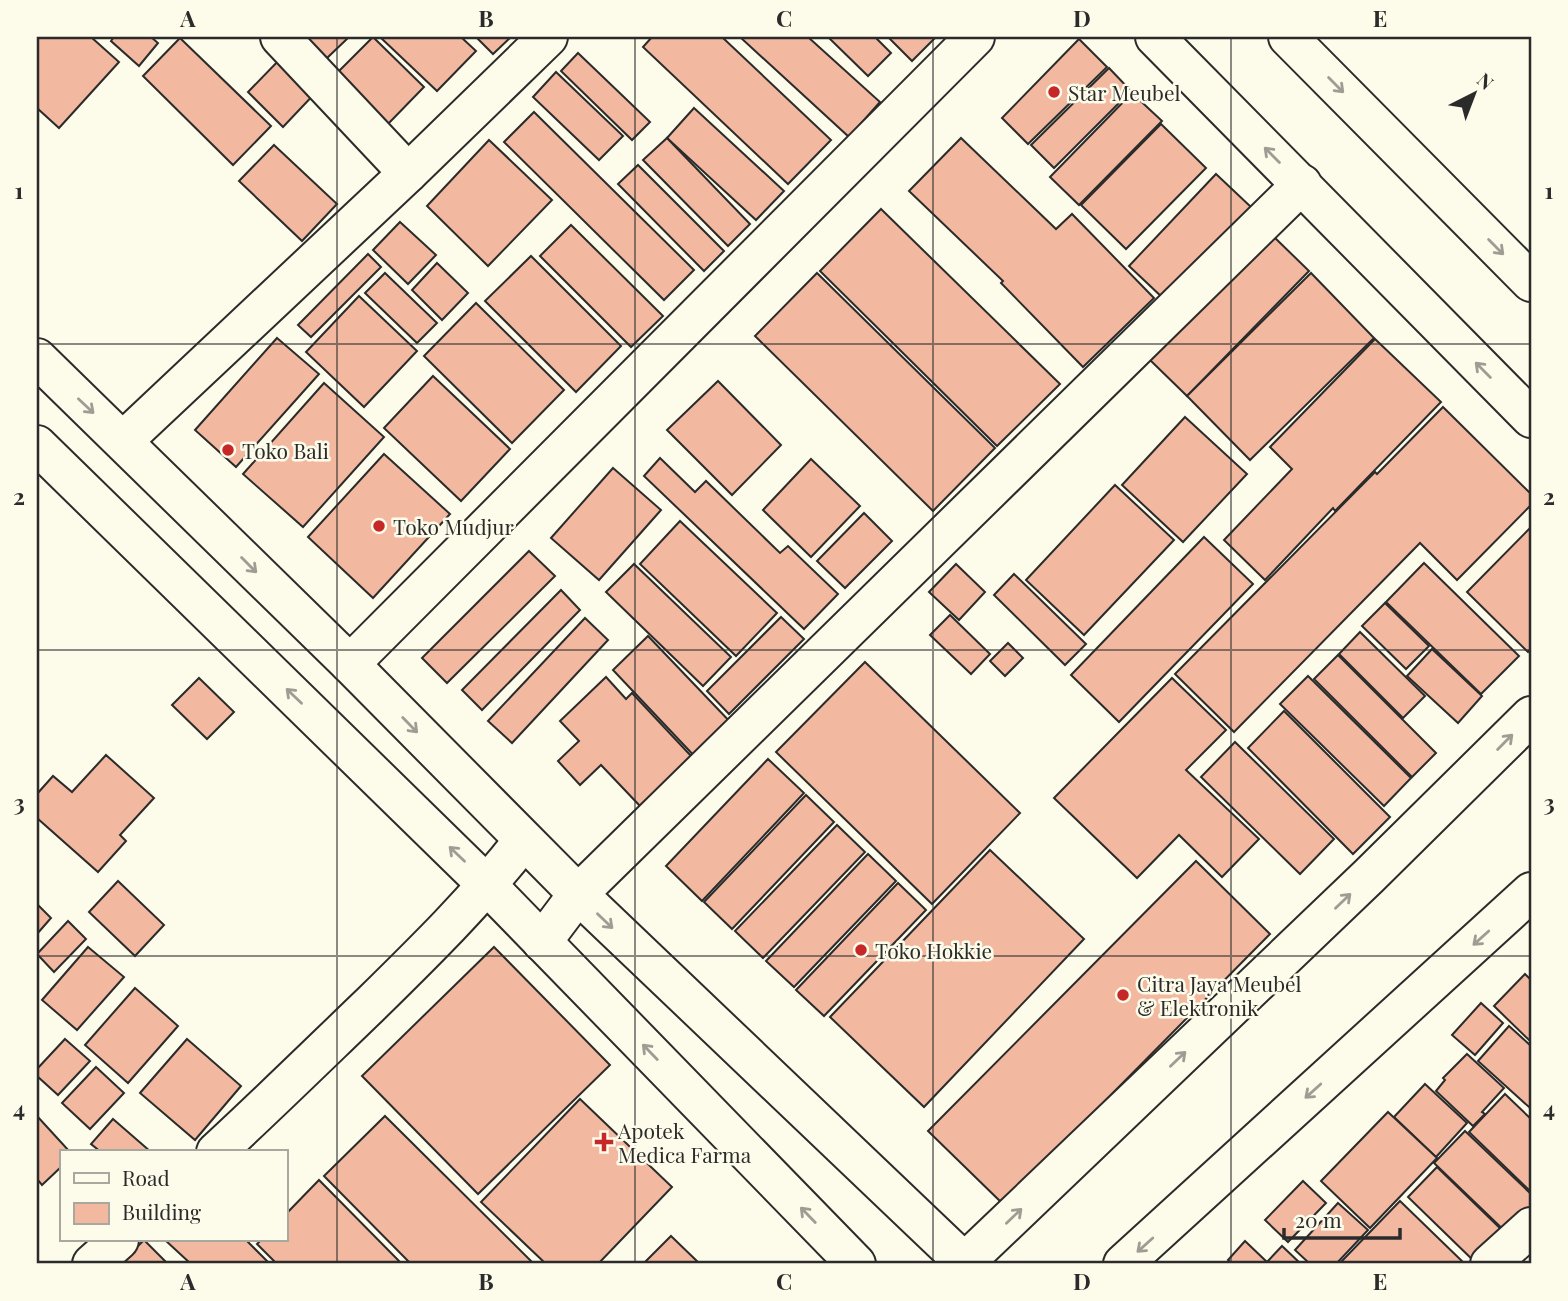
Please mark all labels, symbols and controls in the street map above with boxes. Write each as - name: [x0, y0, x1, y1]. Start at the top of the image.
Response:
- text: A: [179, 2, 196, 33]
- text: B: [478, 2, 494, 33]
- text: C: [776, 2, 792, 33]
- text: D: [1073, 2, 1091, 33]
- text: E: [1373, 2, 1387, 33]
- north arrow: [1438, 60, 1508, 130]
- text: N: [1472, 66, 1500, 95]
- one-way arrow: [1327, 76, 1344, 93]
- place label: Star Meubel: [1068, 78, 1181, 106]
- marker: Star Meubel: [1046, 84, 1062, 100]
- one-way arrow: [1264, 147, 1281, 164]
- text: 1: [15, 174, 24, 205]
- text: 1: [1545, 174, 1554, 205]
- one-way arrow: [1487, 238, 1504, 255]
- one-way arrow: [1475, 362, 1492, 379]
- one-way arrow: [77, 397, 94, 414]
- place label: Toko Bali: [242, 436, 329, 464]
- marker: Toko Bali: [220, 442, 236, 458]
- text: 2: [13, 480, 25, 511]
- text: 2: [1543, 480, 1555, 511]
- place label: Toko Mudjur: [393, 512, 514, 540]
- marker: Toko Mudjur: [371, 518, 387, 534]
- one-way arrow: [240, 556, 257, 573]
- one-way arrow: [286, 687, 303, 704]
- one-way arrow: [401, 716, 418, 733]
- one-way arrow: [1496, 734, 1513, 751]
- text: 3: [13, 786, 25, 817]
- text: 3: [1543, 786, 1555, 817]
- one-way arrow: [448, 846, 465, 863]
- one-way arrow: [1334, 893, 1351, 910]
- one-way arrow: [597, 912, 614, 929]
- one-way arrow: [1472, 930, 1490, 946]
- place label: Toko Hokkie: [875, 936, 992, 964]
- marker: Toko Hokkie: [853, 942, 869, 958]
- place label: Citra Jaya Meubel & Elektronik: [1137, 969, 1302, 1021]
- marker: Citra Jaya Meubel & Elektronik: [1115, 987, 1131, 1003]
- one-way arrow: [641, 1044, 658, 1061]
- one-way arrow: [1169, 1050, 1186, 1067]
- one-way arrow: [1304, 1083, 1322, 1099]
- text: 4: [13, 1092, 25, 1123]
- text: 4: [1543, 1092, 1555, 1123]
- place label: Apotek Medica Farma: [617, 1116, 752, 1168]
- marker: Apotek Medica Farma: [596, 1134, 612, 1150]
- legend: [60, 1150, 287, 1242]
- text: Road: [122, 1163, 170, 1191]
- scale bar: [1284, 1196, 1400, 1240]
- text: Building: [122, 1197, 201, 1225]
- text: 20 m: [1295, 1205, 1342, 1233]
- one-way arrow: [800, 1207, 817, 1224]
- one-way arrow: [1005, 1207, 1022, 1224]
- one-way arrow: [1137, 1236, 1154, 1253]
- text: A: [179, 1265, 196, 1296]
- text: B: [478, 1265, 494, 1296]
- text: C: [776, 1265, 792, 1296]
- text: D: [1073, 1265, 1091, 1296]
- text: E: [1373, 1265, 1387, 1296]

